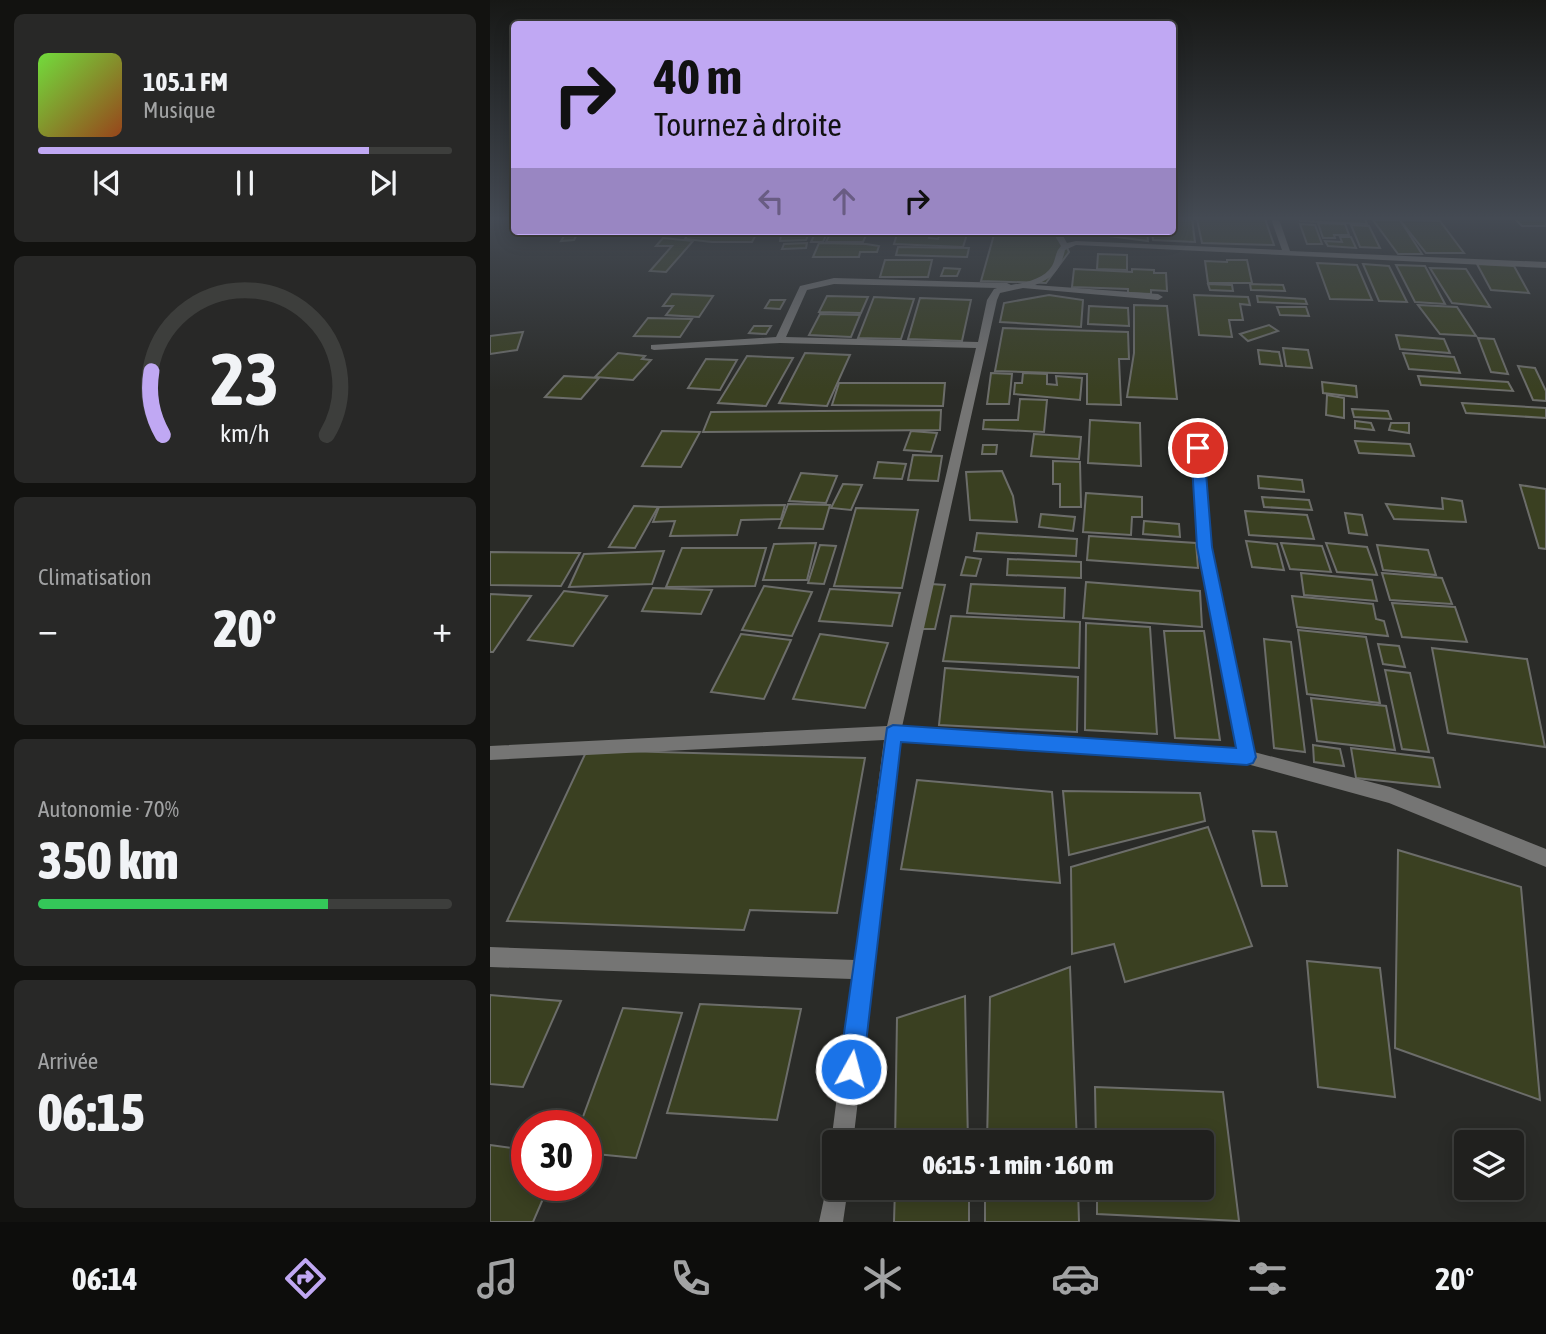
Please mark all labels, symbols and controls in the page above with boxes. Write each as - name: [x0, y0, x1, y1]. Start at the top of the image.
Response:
- text: 40 m: [654, 48, 742, 104]
- icon: right: [539, 49, 630, 140]
- text: 105.1 FM: [143, 67, 228, 97]
- text: Musique: [143, 97, 215, 123]
- text: Tournez à droite: [654, 106, 842, 143]
- icon: previous: [88, 164, 126, 202]
- icon: pause: [226, 164, 264, 202]
- icon: next: [364, 164, 402, 202]
- icon: left: [752, 182, 790, 220]
- icon: ahead: [825, 182, 863, 220]
- icon: right: [898, 182, 936, 220]
- text: 23: [211, 338, 279, 421]
- pin: [1168, 418, 1228, 478]
- text: km/h: [220, 419, 270, 447]
- icon: arrive: [1179, 429, 1217, 467]
- text: Climatisation: [38, 564, 152, 590]
- text: 20°: [213, 598, 277, 658]
- text: −: [38, 607, 58, 650]
- text: +: [432, 607, 452, 650]
- text: Autonomie · 70%: [38, 796, 179, 822]
- text: 350 km: [38, 830, 179, 890]
- position arrow: [814, 1032, 888, 1106]
- text: Arrivée: [38, 1048, 98, 1074]
- text: 06:15: [38, 1082, 145, 1142]
- speed limit sign: 30: [511, 1110, 602, 1201]
- map controls: [1454, 1130, 1524, 1200]
- button: layers: [1454, 1130, 1524, 1200]
- text: 06:15 · 1 min · 160 m: [923, 1150, 1113, 1180]
- icon: directions: [281, 1254, 330, 1303]
- icon: music: [473, 1254, 522, 1303]
- icon: phone: [666, 1254, 715, 1303]
- icon: climate: [858, 1254, 907, 1303]
- icon: car: [1051, 1254, 1100, 1303]
- icon: filters: [1243, 1254, 1292, 1303]
- text: 06:14: [72, 1260, 138, 1297]
- text: 20°: [1435, 1260, 1474, 1297]

